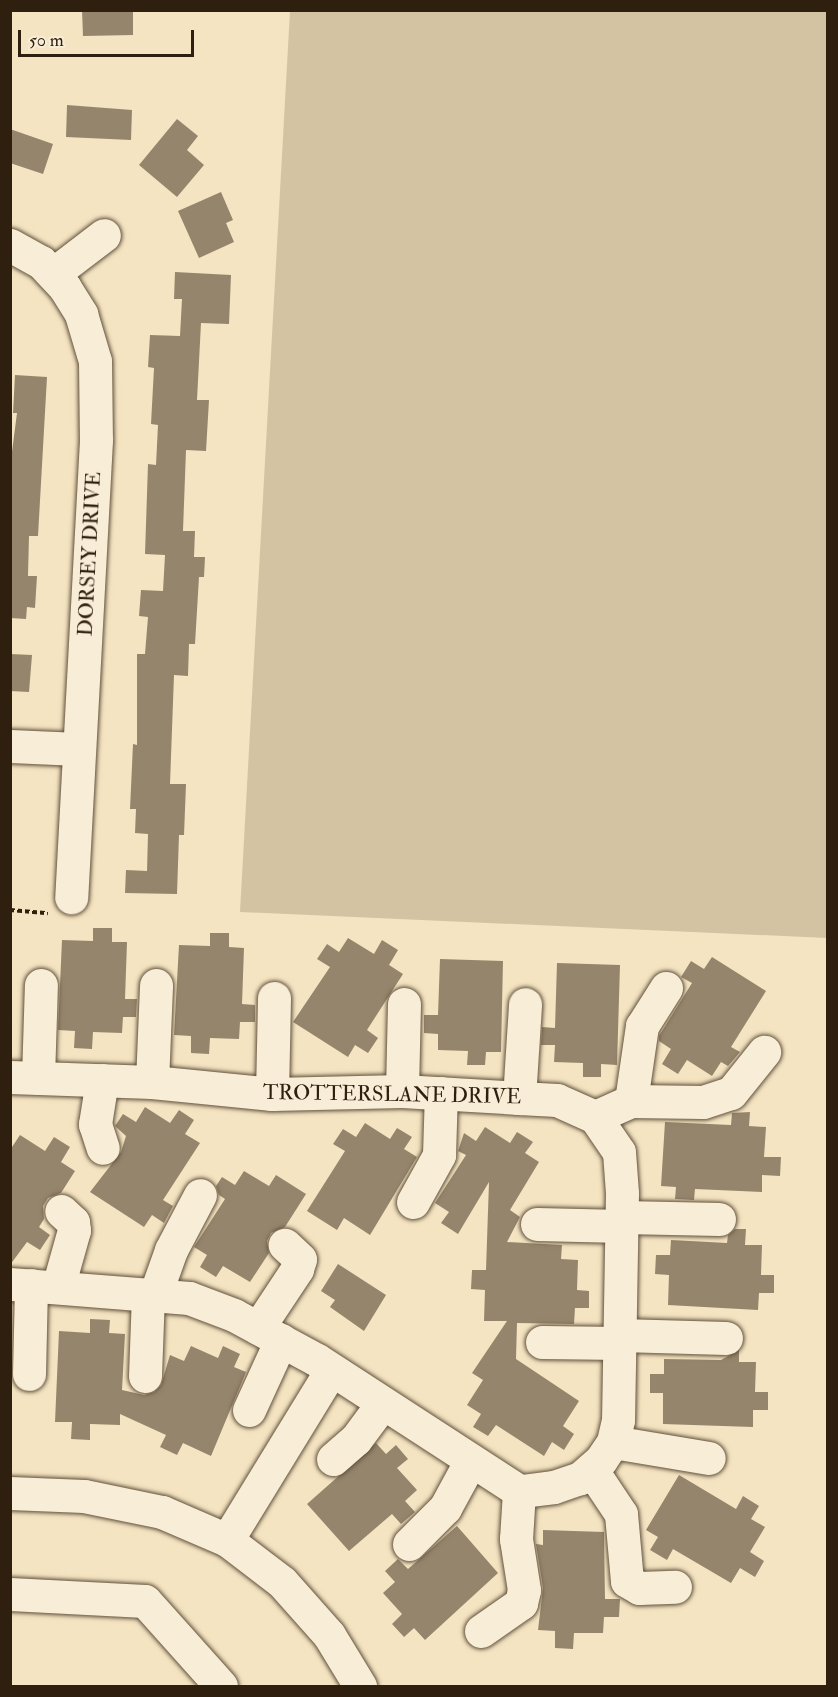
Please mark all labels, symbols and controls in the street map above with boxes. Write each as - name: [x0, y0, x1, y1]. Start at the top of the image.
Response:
- scale bar: [21, 18, 196, 56]
- text: 50 m: [29, 29, 64, 52]
- street label: DORSEY DRIVE: [73, 471, 107, 637]
- street label: TROTTERSLANE DRIVE: [263, 1080, 521, 1110]

